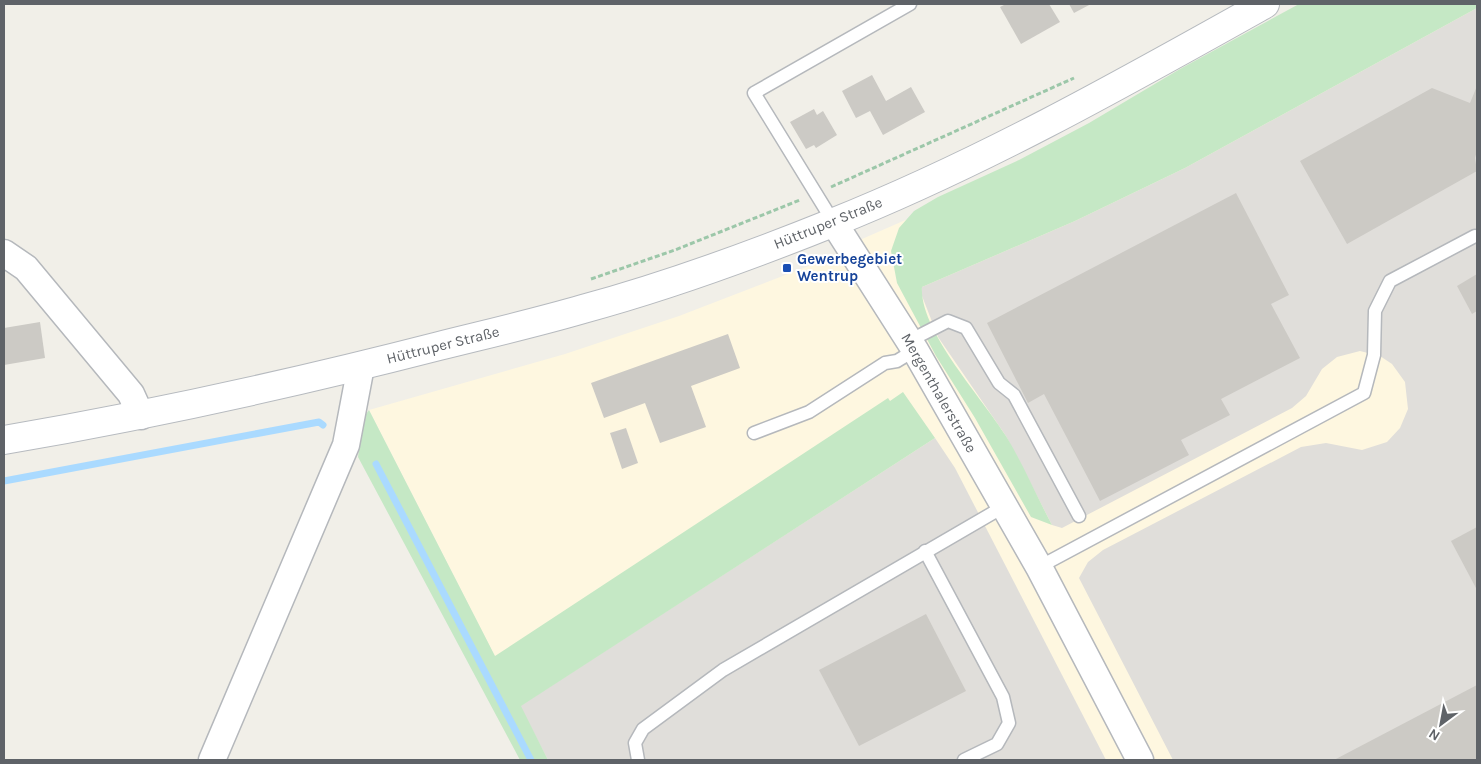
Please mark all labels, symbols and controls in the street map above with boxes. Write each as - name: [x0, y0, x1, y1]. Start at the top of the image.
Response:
- street label: Hüttruper Straße: [771, 193, 885, 253]
- place label: Gewerbegebiet Wentrup: [797, 250, 902, 285]
- marker: Gewerbegebiet Wentrup: [781, 262, 793, 274]
- street label: Hüttruper Straße: [385, 322, 501, 368]
- street label: Mergenthalerstraße: [897, 330, 981, 456]
- north arrow: [1416, 699, 1466, 749]
- text: N: [1426, 725, 1443, 744]

